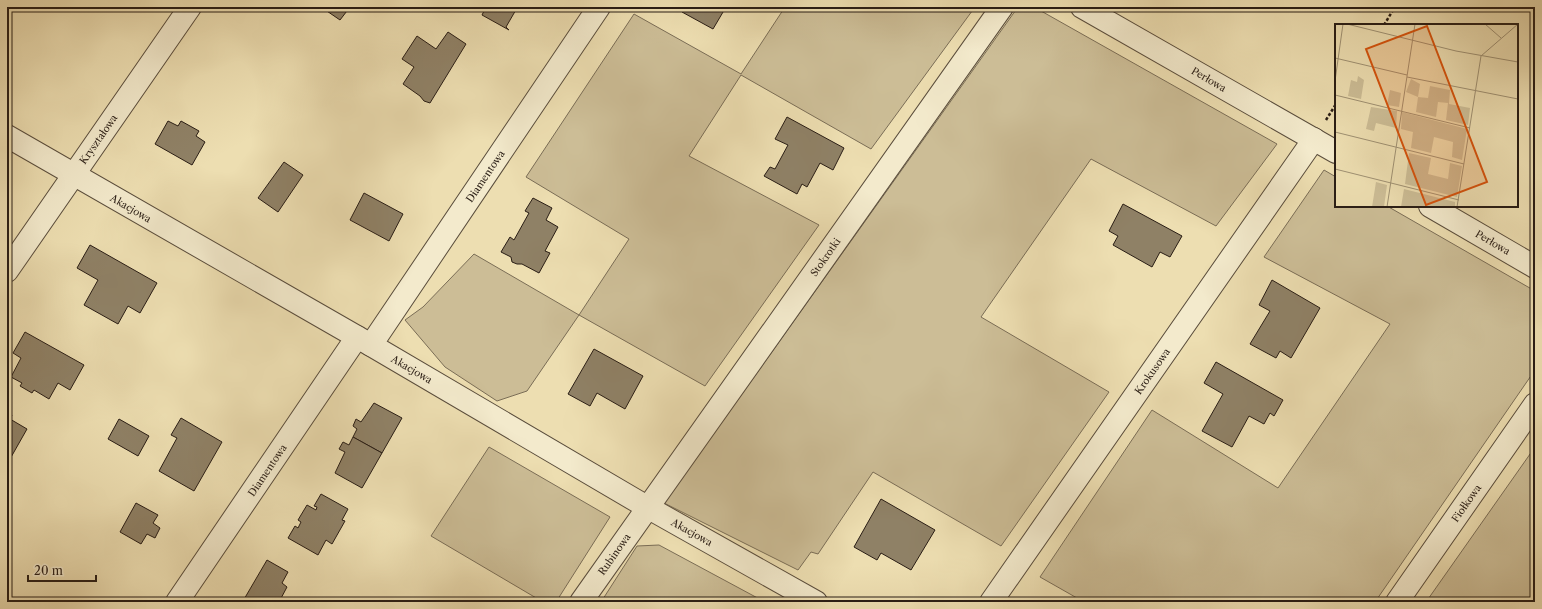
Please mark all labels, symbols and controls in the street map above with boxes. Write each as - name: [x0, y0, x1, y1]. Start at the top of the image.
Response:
- inset map: [1335, 24, 1518, 207]
- street label: Perłowa: [1189, 64, 1229, 95]
- street label: Kryształowa: [76, 111, 121, 167]
- street label: Diamentowa: [463, 147, 508, 205]
- street label: Akacjowa: [107, 191, 154, 226]
- street label: Perłowa: [1473, 227, 1513, 258]
- street label: Stokrotki: [807, 236, 843, 279]
- street label: Krokusowa: [1132, 345, 1173, 397]
- street label: Akacjowa: [388, 352, 435, 387]
- street label: Diamentowa: [245, 441, 290, 499]
- street label: Fiołkowa: [1449, 481, 1485, 525]
- street label: Akacjowa: [668, 515, 715, 549]
- street label: Rubinowa: [595, 530, 634, 578]
- scale bar: [28, 557, 96, 583]
- text: 20 m: [34, 563, 63, 578]

